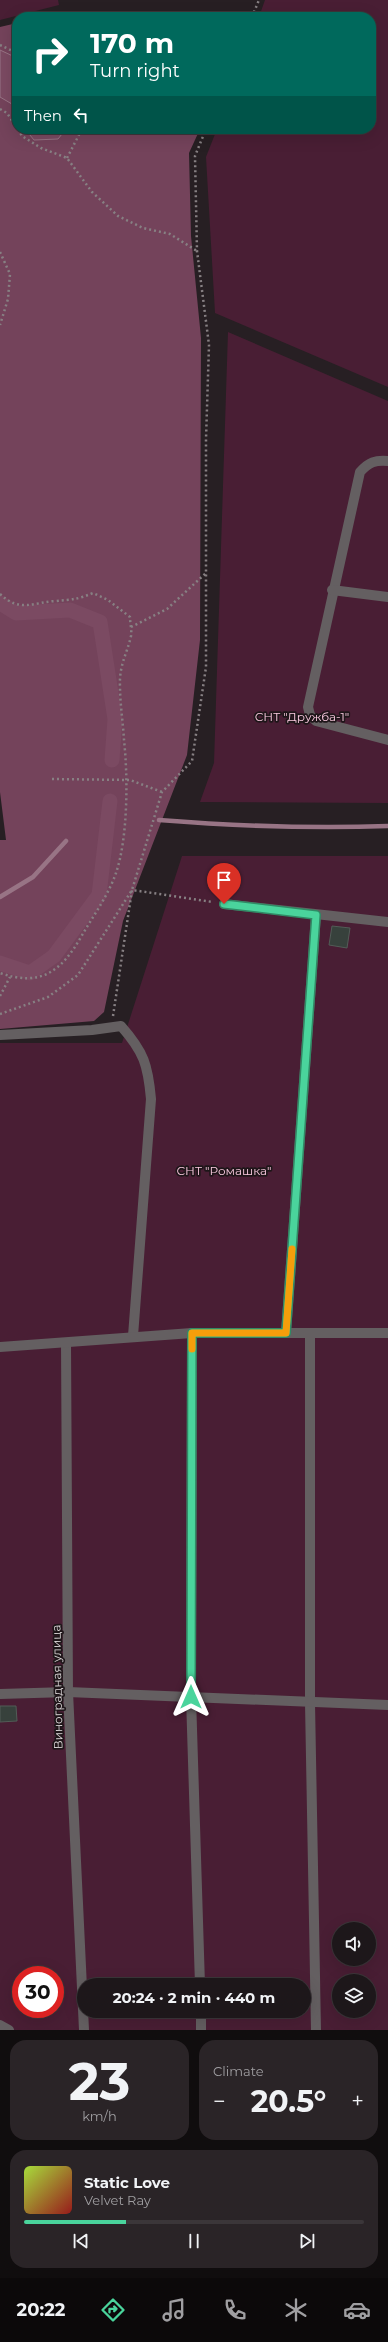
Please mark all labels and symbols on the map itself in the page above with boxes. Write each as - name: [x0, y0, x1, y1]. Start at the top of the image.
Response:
- park label: СНТ "Дружба-1": [255, 709, 349, 724]
- pin: [207, 863, 241, 904]
- park label: СНТ "Ромашка": [176, 1163, 272, 1178]
- street label: Виноградная улица: [48, 1625, 66, 1749]
- position arrow: [170, 1676, 212, 1718]
- speed limit sign: 30: [12, 1966, 64, 2018]

